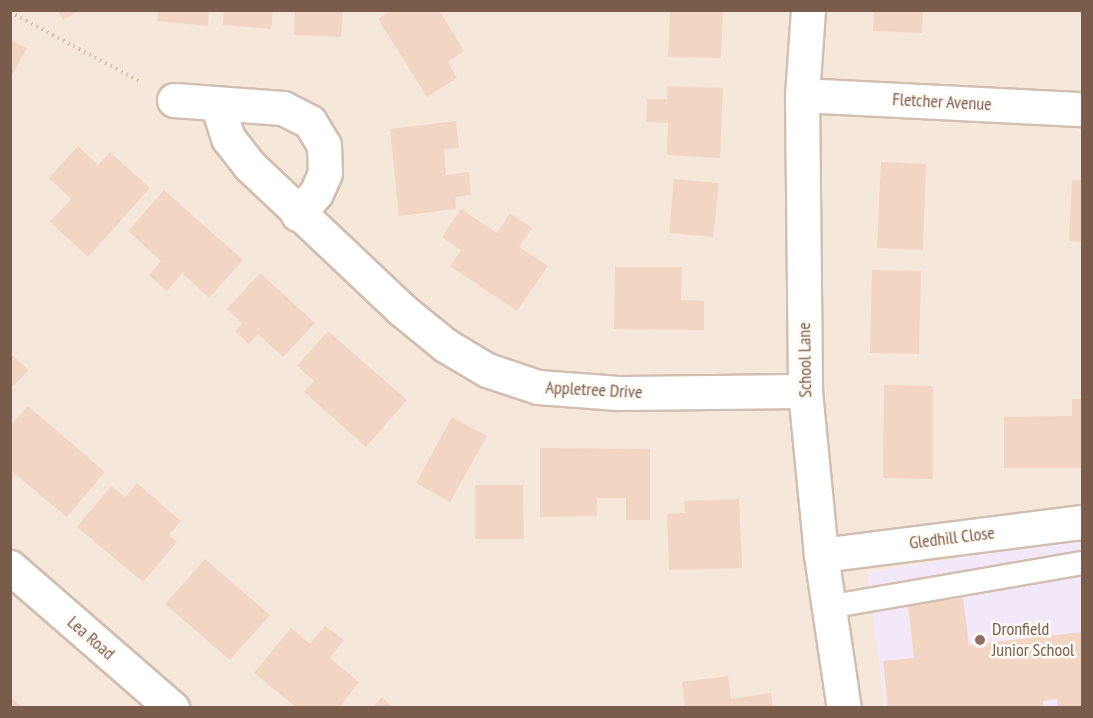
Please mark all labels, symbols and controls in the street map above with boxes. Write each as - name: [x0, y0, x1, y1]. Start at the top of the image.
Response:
- street label: Fletcher Avenue: [892, 89, 992, 115]
- street label: School Lane: [794, 322, 816, 398]
- street label: Appletree Drive: [545, 377, 643, 403]
- street label: Gledhill Close: [908, 522, 996, 554]
- street label: Lea Road: [63, 612, 119, 664]
- place label: Dronfield Junior School: [992, 619, 1074, 662]
- marker: Dronfield Junior School: [973, 633, 987, 647]

